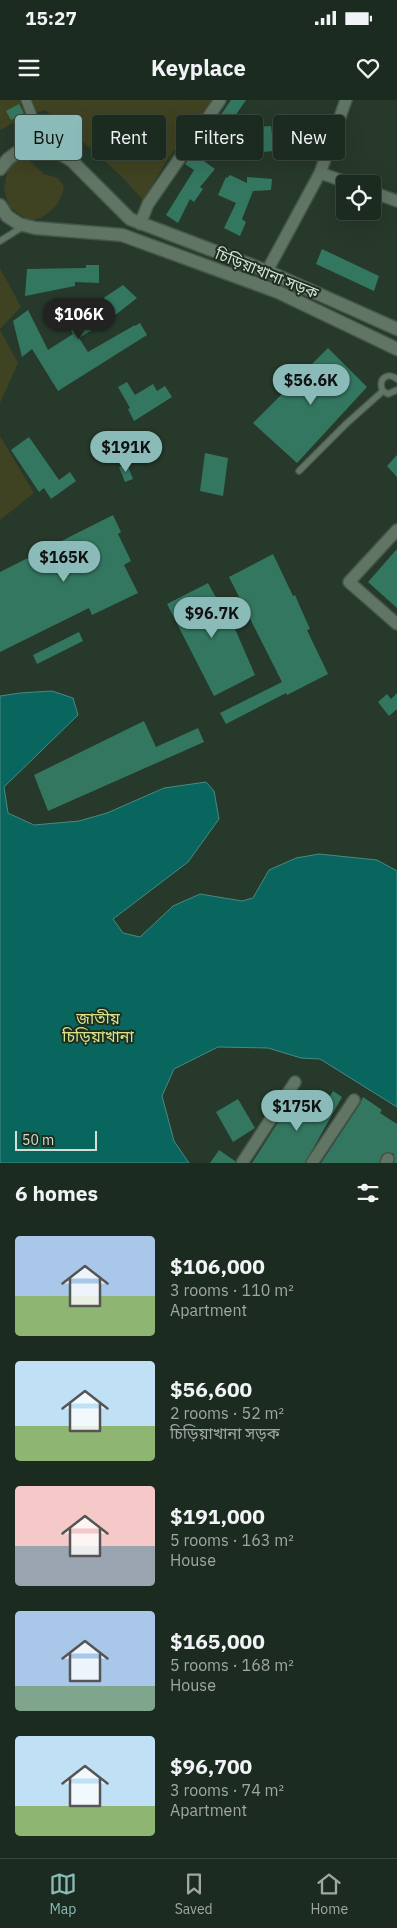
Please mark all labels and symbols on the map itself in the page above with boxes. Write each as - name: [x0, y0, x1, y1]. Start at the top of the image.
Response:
- street label: চিড়িয়াখানা সড়ক: [212, 243, 323, 303]
- pin: $106K: [44, 298, 114, 340]
- pin: $56.6K: [270, 364, 352, 406]
- pin: $191K: [91, 430, 161, 473]
- pin: $165K: [29, 540, 99, 583]
- pin: $96.7K: [171, 596, 253, 639]
- park label: জাতীয় চিড়িয়াখানা: [61, 1008, 134, 1046]
- pin: $175K: [262, 1090, 332, 1132]
- scale bar: [15, 1128, 98, 1151]

